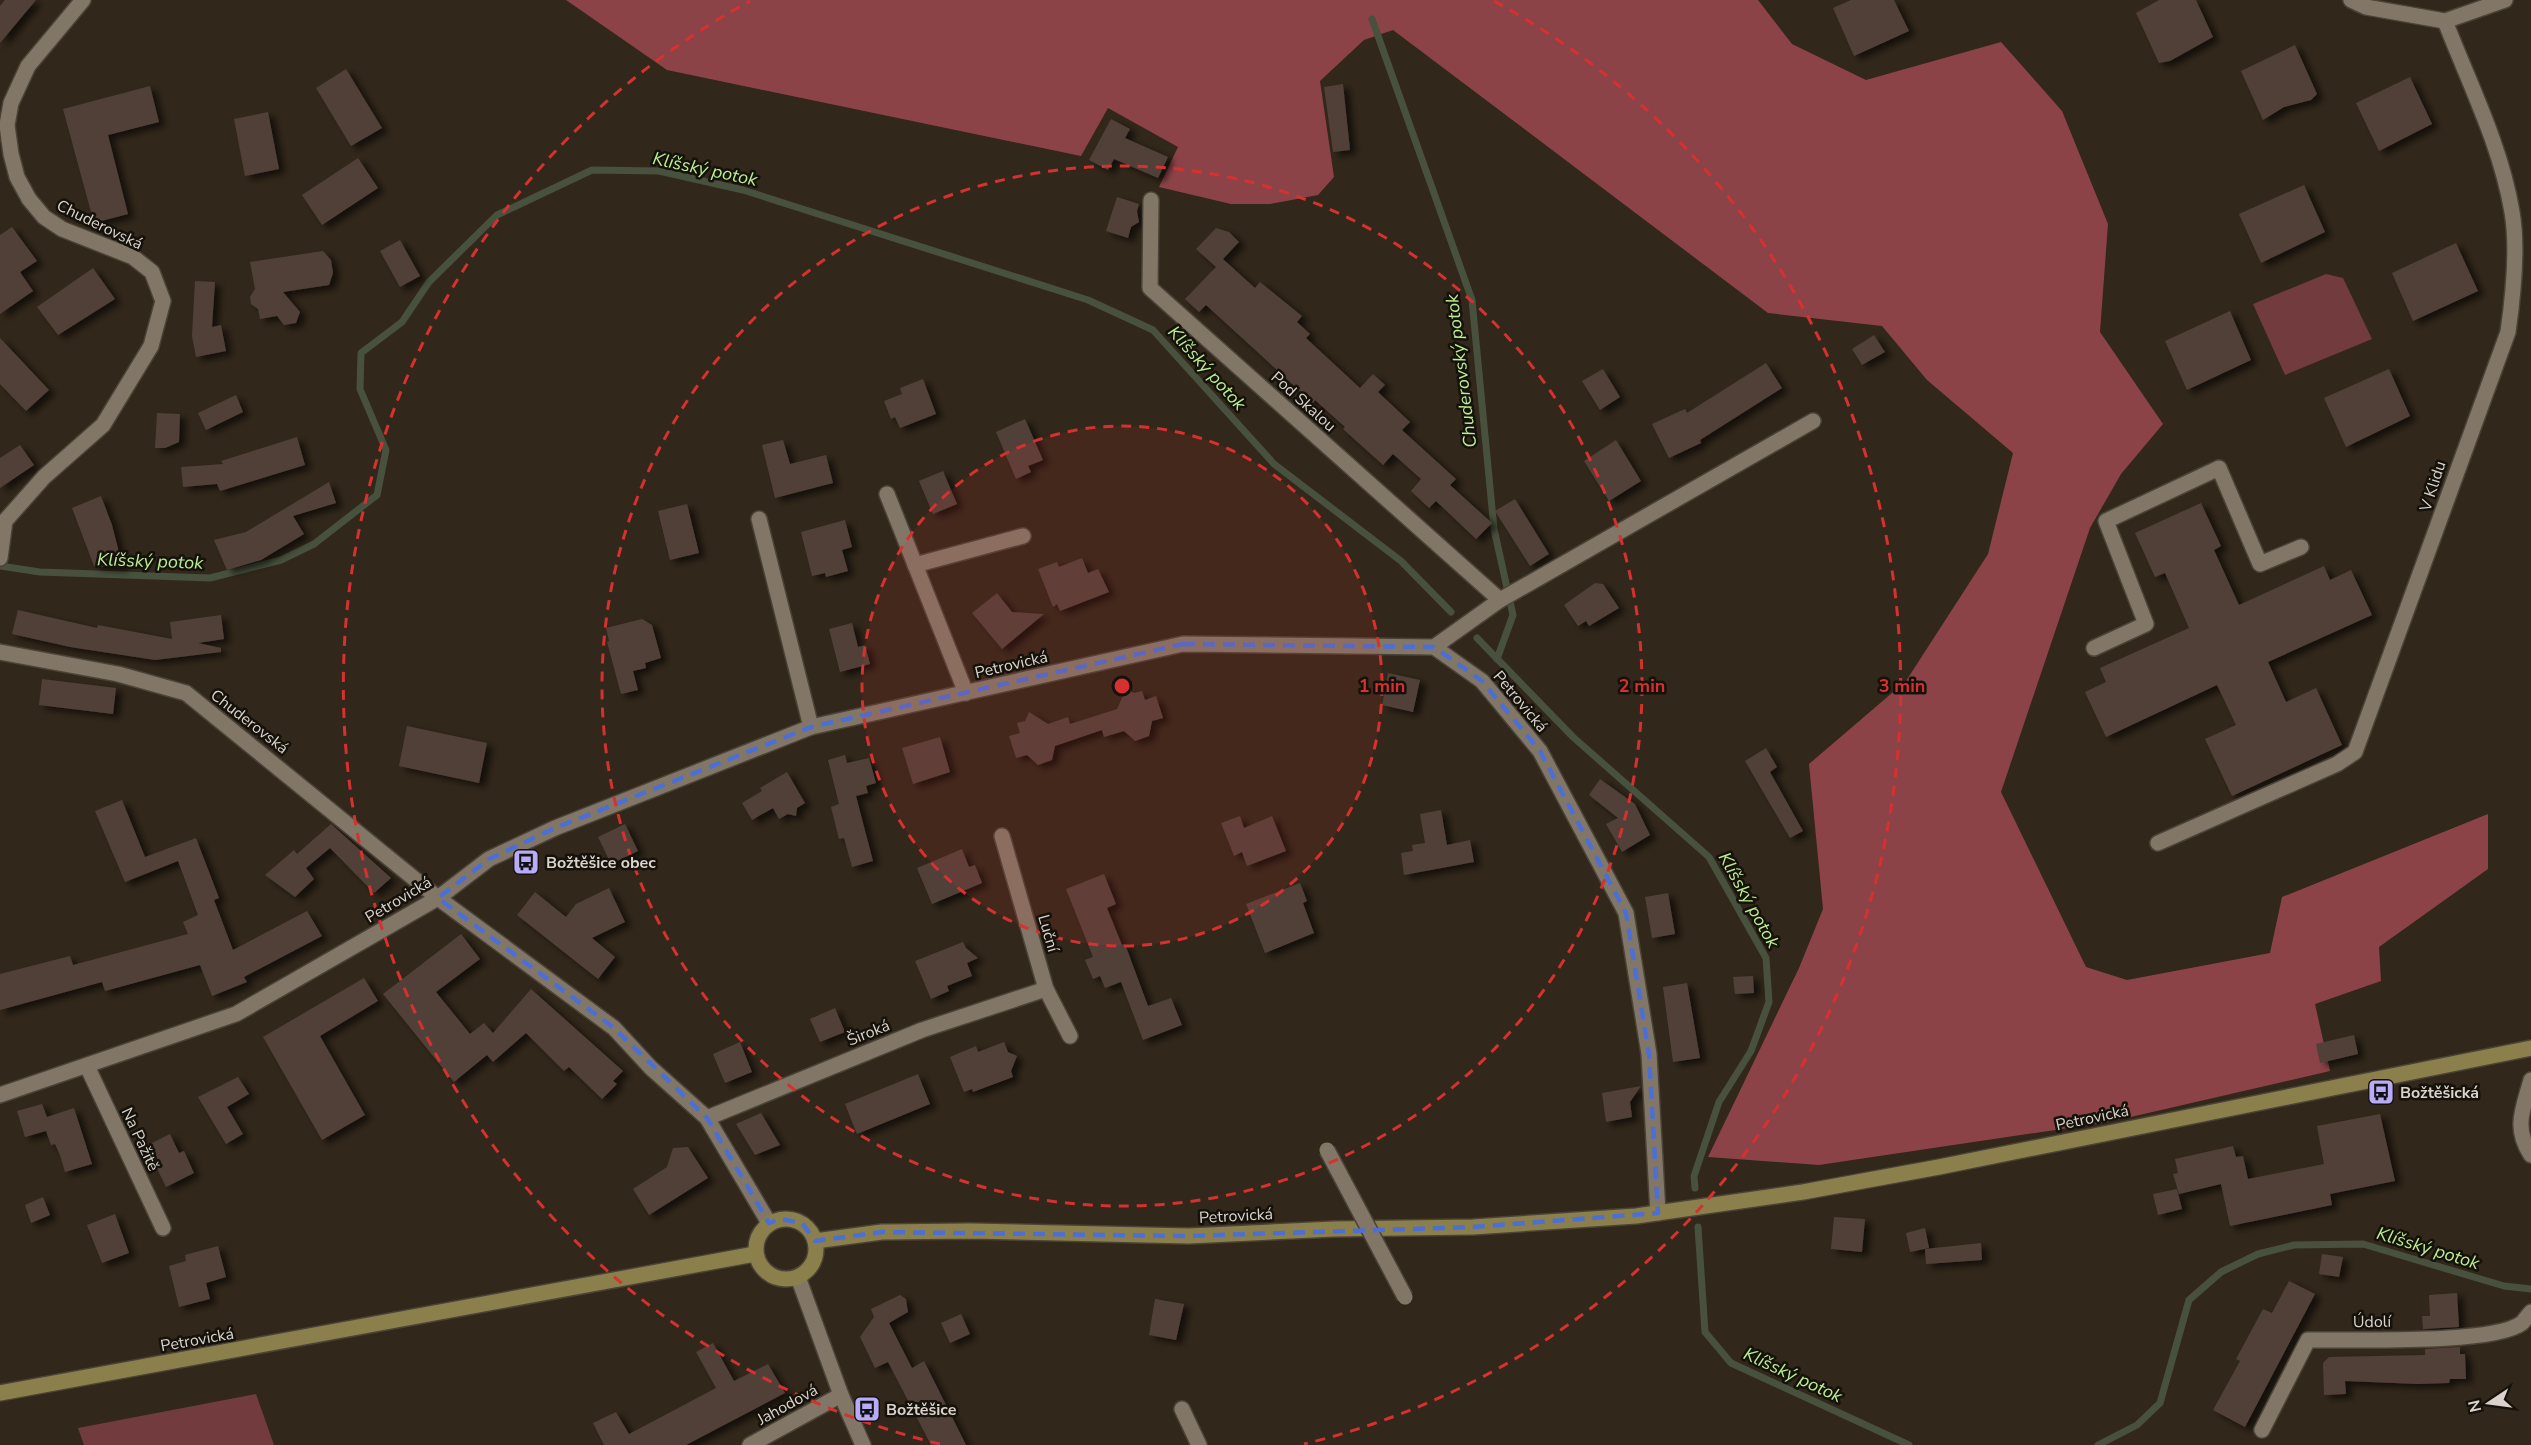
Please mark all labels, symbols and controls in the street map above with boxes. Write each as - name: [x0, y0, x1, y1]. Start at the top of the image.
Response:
- water label: Klíšský potok: [651, 146, 760, 192]
- street label: Chuderovská: [53, 195, 146, 255]
- water label: Chuderovský potok: [1440, 292, 1482, 449]
- water label: Klíšský potok: [1163, 320, 1252, 416]
- street label: Pod Skalou: [1266, 367, 1341, 437]
- street label: V Klidu: [2414, 458, 2451, 515]
- water label: Klíšský potok: [96, 547, 205, 575]
- street label: Petrovická: [973, 646, 1050, 684]
- street label: Petrovická: [1488, 666, 1552, 737]
- text: 1 min: [1359, 674, 1405, 698]
- text: 2 min: [1619, 674, 1665, 698]
- text: 3 min: [1879, 674, 1925, 698]
- centre of rings: [1112, 676, 1132, 696]
- street label: Chuderovská: [206, 684, 293, 759]
- bus stop icon: Božtěšice obec: [511, 847, 541, 877]
- water label: Klíšský potok: [1713, 848, 1786, 953]
- place label: Božtěšice obec: [546, 852, 656, 874]
- street label: Petrovická: [361, 871, 436, 928]
- street label: Luční: [1032, 912, 1064, 956]
- street label: Široká: [844, 1014, 893, 1051]
- bus stop icon: Božtěšická: [2366, 1077, 2396, 1107]
- place label: Božtěšická: [2400, 1082, 2479, 1104]
- street label: Petrovická: [2054, 1100, 2131, 1136]
- street label: Na Pažitě: [116, 1104, 164, 1175]
- street label: Petrovická: [1199, 1203, 1274, 1229]
- water label: Klíšský potok: [2374, 1221, 2483, 1275]
- street label: Údolí: [2353, 1311, 2393, 1333]
- street label: Petrovická: [159, 1323, 236, 1357]
- water label: Klíšský potok: [1740, 1342, 1847, 1409]
- north arrow: [2459, 1373, 2519, 1433]
- street label: Jahodová: [752, 1379, 822, 1431]
- bus stop icon: Božtěšice: [852, 1394, 882, 1424]
- text: N: [2463, 1398, 2487, 1414]
- place label: Božtěšice: [886, 1399, 957, 1421]

